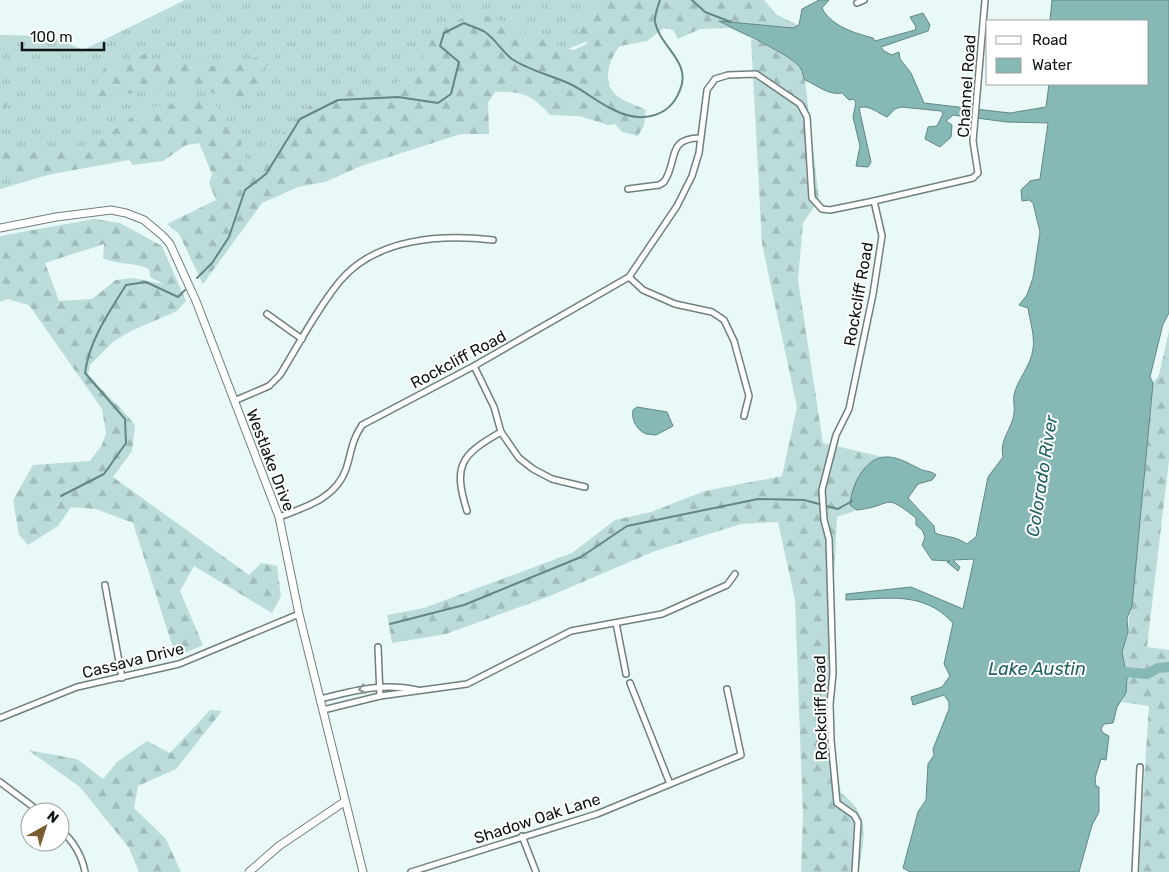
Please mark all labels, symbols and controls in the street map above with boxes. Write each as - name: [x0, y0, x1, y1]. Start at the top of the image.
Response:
- scale bar: [22, 20, 105, 52]
- legend: [986, 20, 1149, 85]
- text: 100 m: [30, 28, 72, 46]
- text: Road: [1032, 31, 1068, 49]
- street label: Channel Road: [953, 34, 980, 138]
- text: Water: [1032, 56, 1072, 74]
- street label: Rockcliff Road: [840, 241, 877, 348]
- street label: Rockcliff Road: [407, 326, 509, 393]
- street label: Westlake Drive: [242, 406, 299, 514]
- water label: Colorado River: [1022, 413, 1063, 538]
- street label: Cassava Drive: [80, 639, 186, 682]
- street label: Rockcliff Road: [810, 655, 831, 761]
- water label: Lake Austin: [988, 658, 1086, 680]
- one-way arrow: [357, 683, 366, 694]
- street label: Shadow Oak Lane: [472, 789, 603, 848]
- north arrow: [20, 802, 70, 852]
- text: N: [44, 808, 62, 827]

